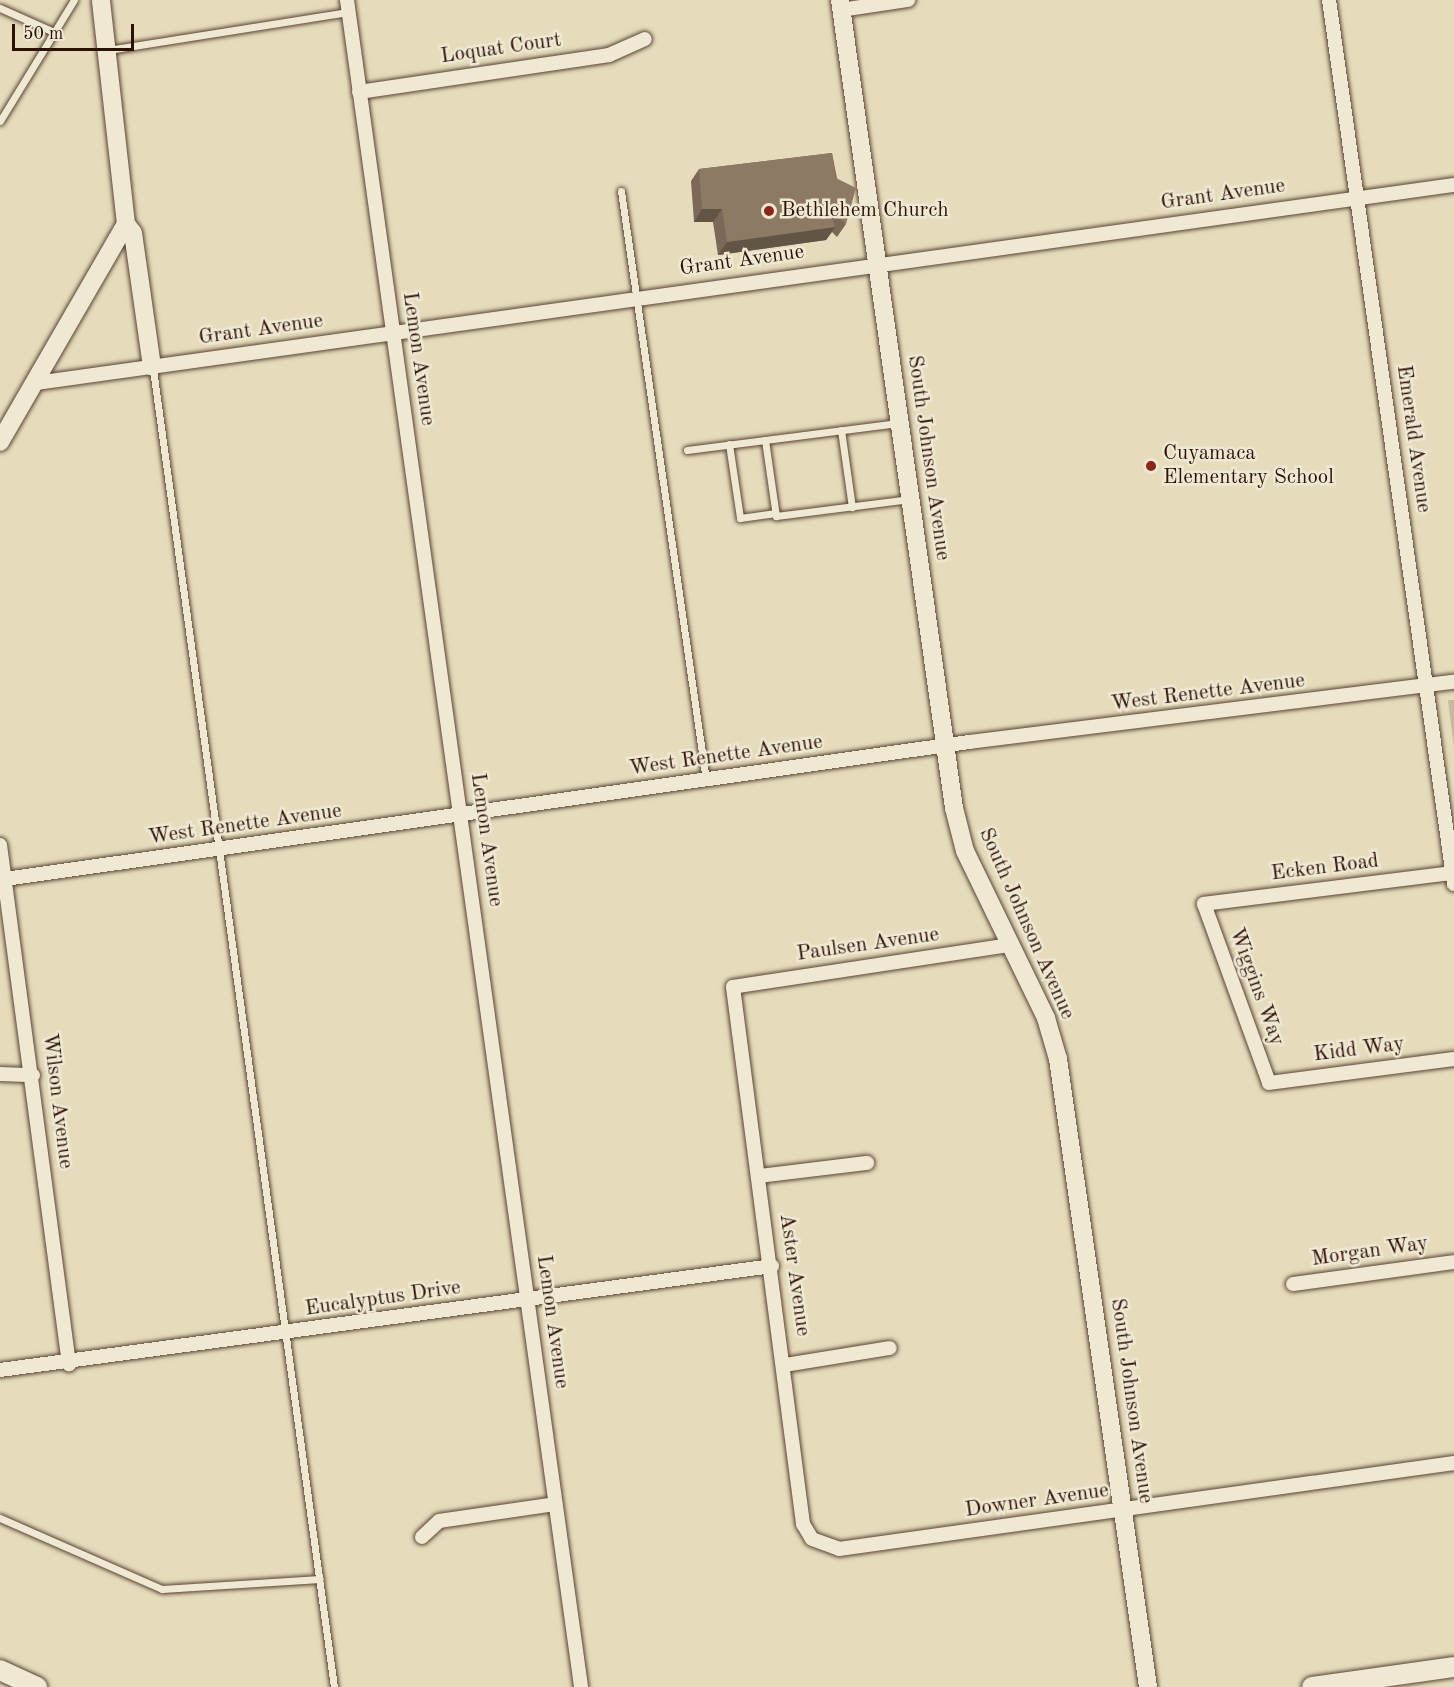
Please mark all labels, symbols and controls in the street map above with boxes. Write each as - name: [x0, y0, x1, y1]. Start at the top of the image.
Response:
- scale bar: [15, 12, 136, 50]
- text: 50 m: [23, 25, 63, 43]
- street label: Loquat Court: [439, 28, 563, 70]
- street label: Grant Avenue: [1159, 174, 1287, 216]
- place label: Bethlehem Church: [781, 198, 949, 224]
- marker: Bethlehem Church: [762, 204, 776, 218]
- street label: Grant Avenue: [678, 240, 806, 282]
- street label: Lemon Avenue: [396, 291, 440, 427]
- street label: Grant Avenue: [197, 309, 325, 351]
- street label: South Johnson Avenue: [901, 354, 955, 562]
- street label: Emerald Avenue: [1390, 363, 1436, 515]
- place label: Cuyamaca Elementary School: [1163, 441, 1334, 491]
- marker: Cuyamaca Elementary School: [1144, 459, 1158, 473]
- street label: West Renette Avenue: [1110, 669, 1306, 717]
- street label: West Renette Avenue: [628, 730, 824, 782]
- street label: Lemon Avenue: [464, 772, 508, 908]
- street label: West Renette Avenue: [147, 799, 343, 851]
- street label: South Johnson Avenue: [972, 824, 1080, 1024]
- street label: Ecken Road: [1270, 849, 1380, 887]
- street label: Paulsen Avenue: [795, 923, 941, 967]
- street label: Wiggins Way: [1223, 925, 1289, 1049]
- street label: Wilson Avenue: [36, 1032, 78, 1170]
- street label: Kidd Way: [1312, 1032, 1406, 1068]
- street label: Aster Avenue: [773, 1212, 815, 1338]
- street label: Morgan Way: [1310, 1231, 1430, 1273]
- street label: Lemon Avenue: [530, 1254, 574, 1390]
- street label: Eucalyptus Drive: [304, 1276, 462, 1322]
- street label: South Johnson Avenue: [1104, 1297, 1158, 1505]
- street label: Downer Avenue: [963, 1478, 1111, 1524]

